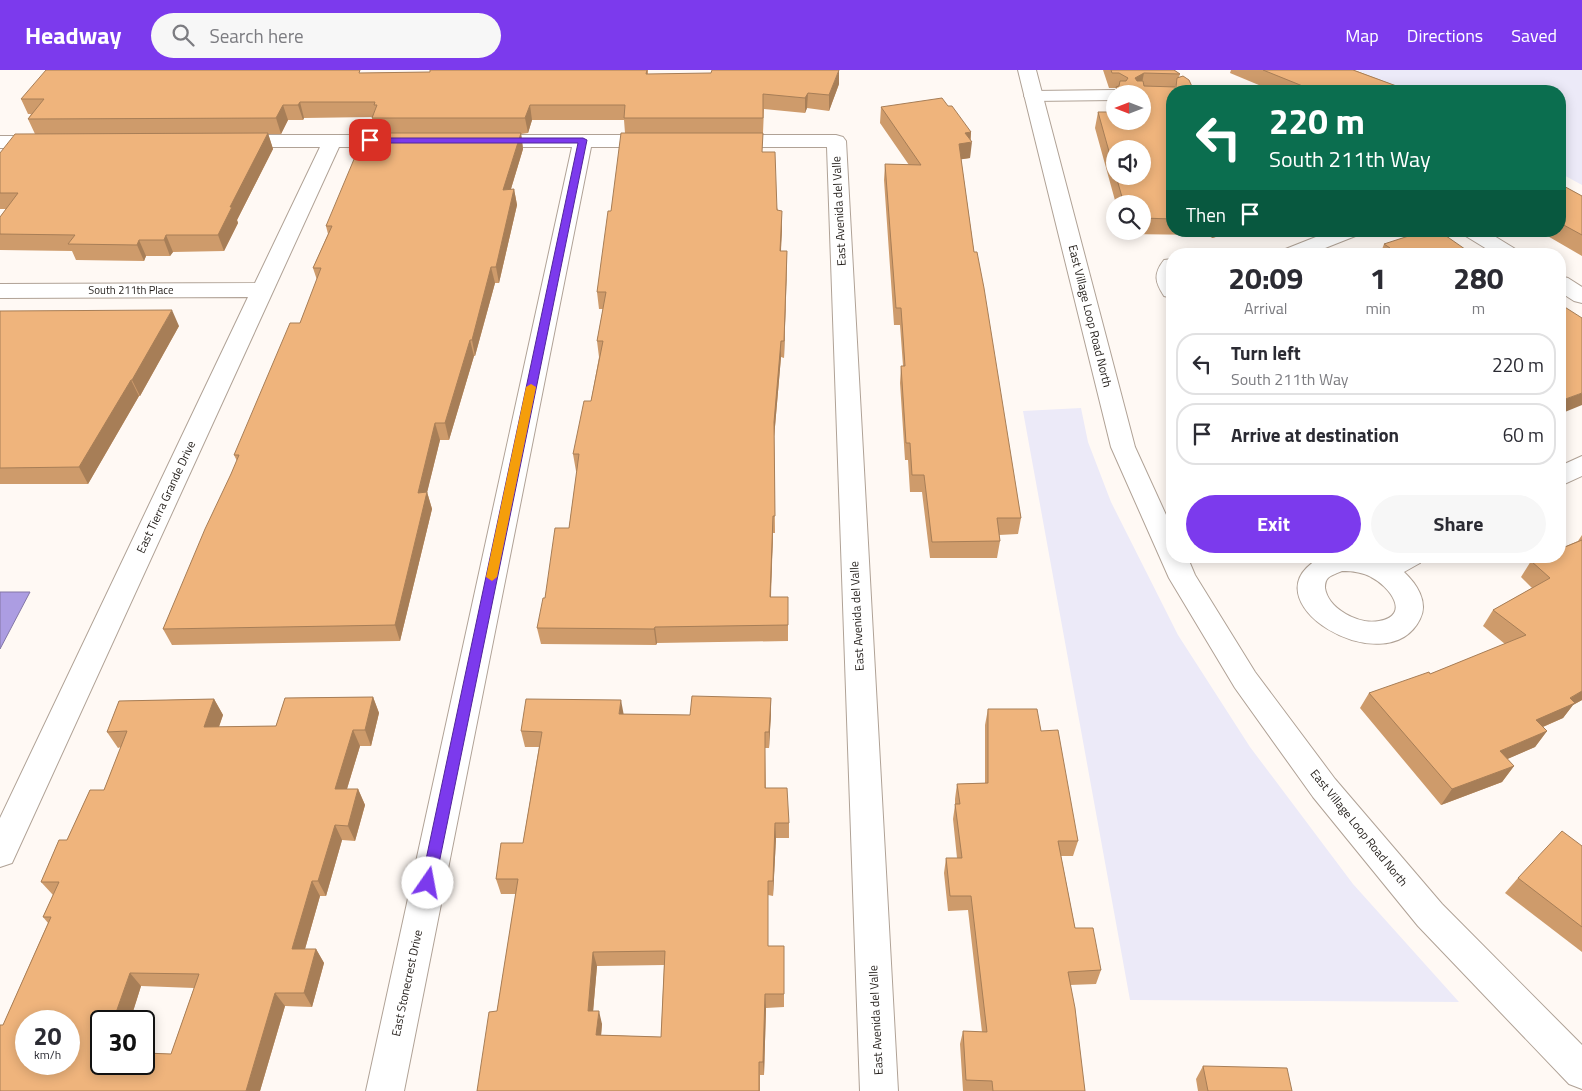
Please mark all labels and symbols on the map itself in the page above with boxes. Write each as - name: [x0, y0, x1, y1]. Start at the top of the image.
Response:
- north arrow: [1106, 85, 1151, 130]
- pin: [349, 119, 391, 161]
- street label: East Avenida del Valle: [826, 156, 851, 266]
- street label: East Village Loop Road North: [1064, 243, 1117, 389]
- street label: South 211th Place: [88, 282, 174, 298]
- street label: East Tierra Grande Drive: [131, 437, 200, 556]
- street label: East Avenida del Valle: [844, 561, 869, 671]
- street label: East Village Loop Road North: [1306, 765, 1413, 890]
- position arrow: [401, 856, 453, 908]
- street label: East Stonecrest Drive: [386, 928, 427, 1038]
- street label: East Avenida del Valle: [863, 965, 888, 1075]
- speed limit sign: 30: [90, 1010, 155, 1075]

